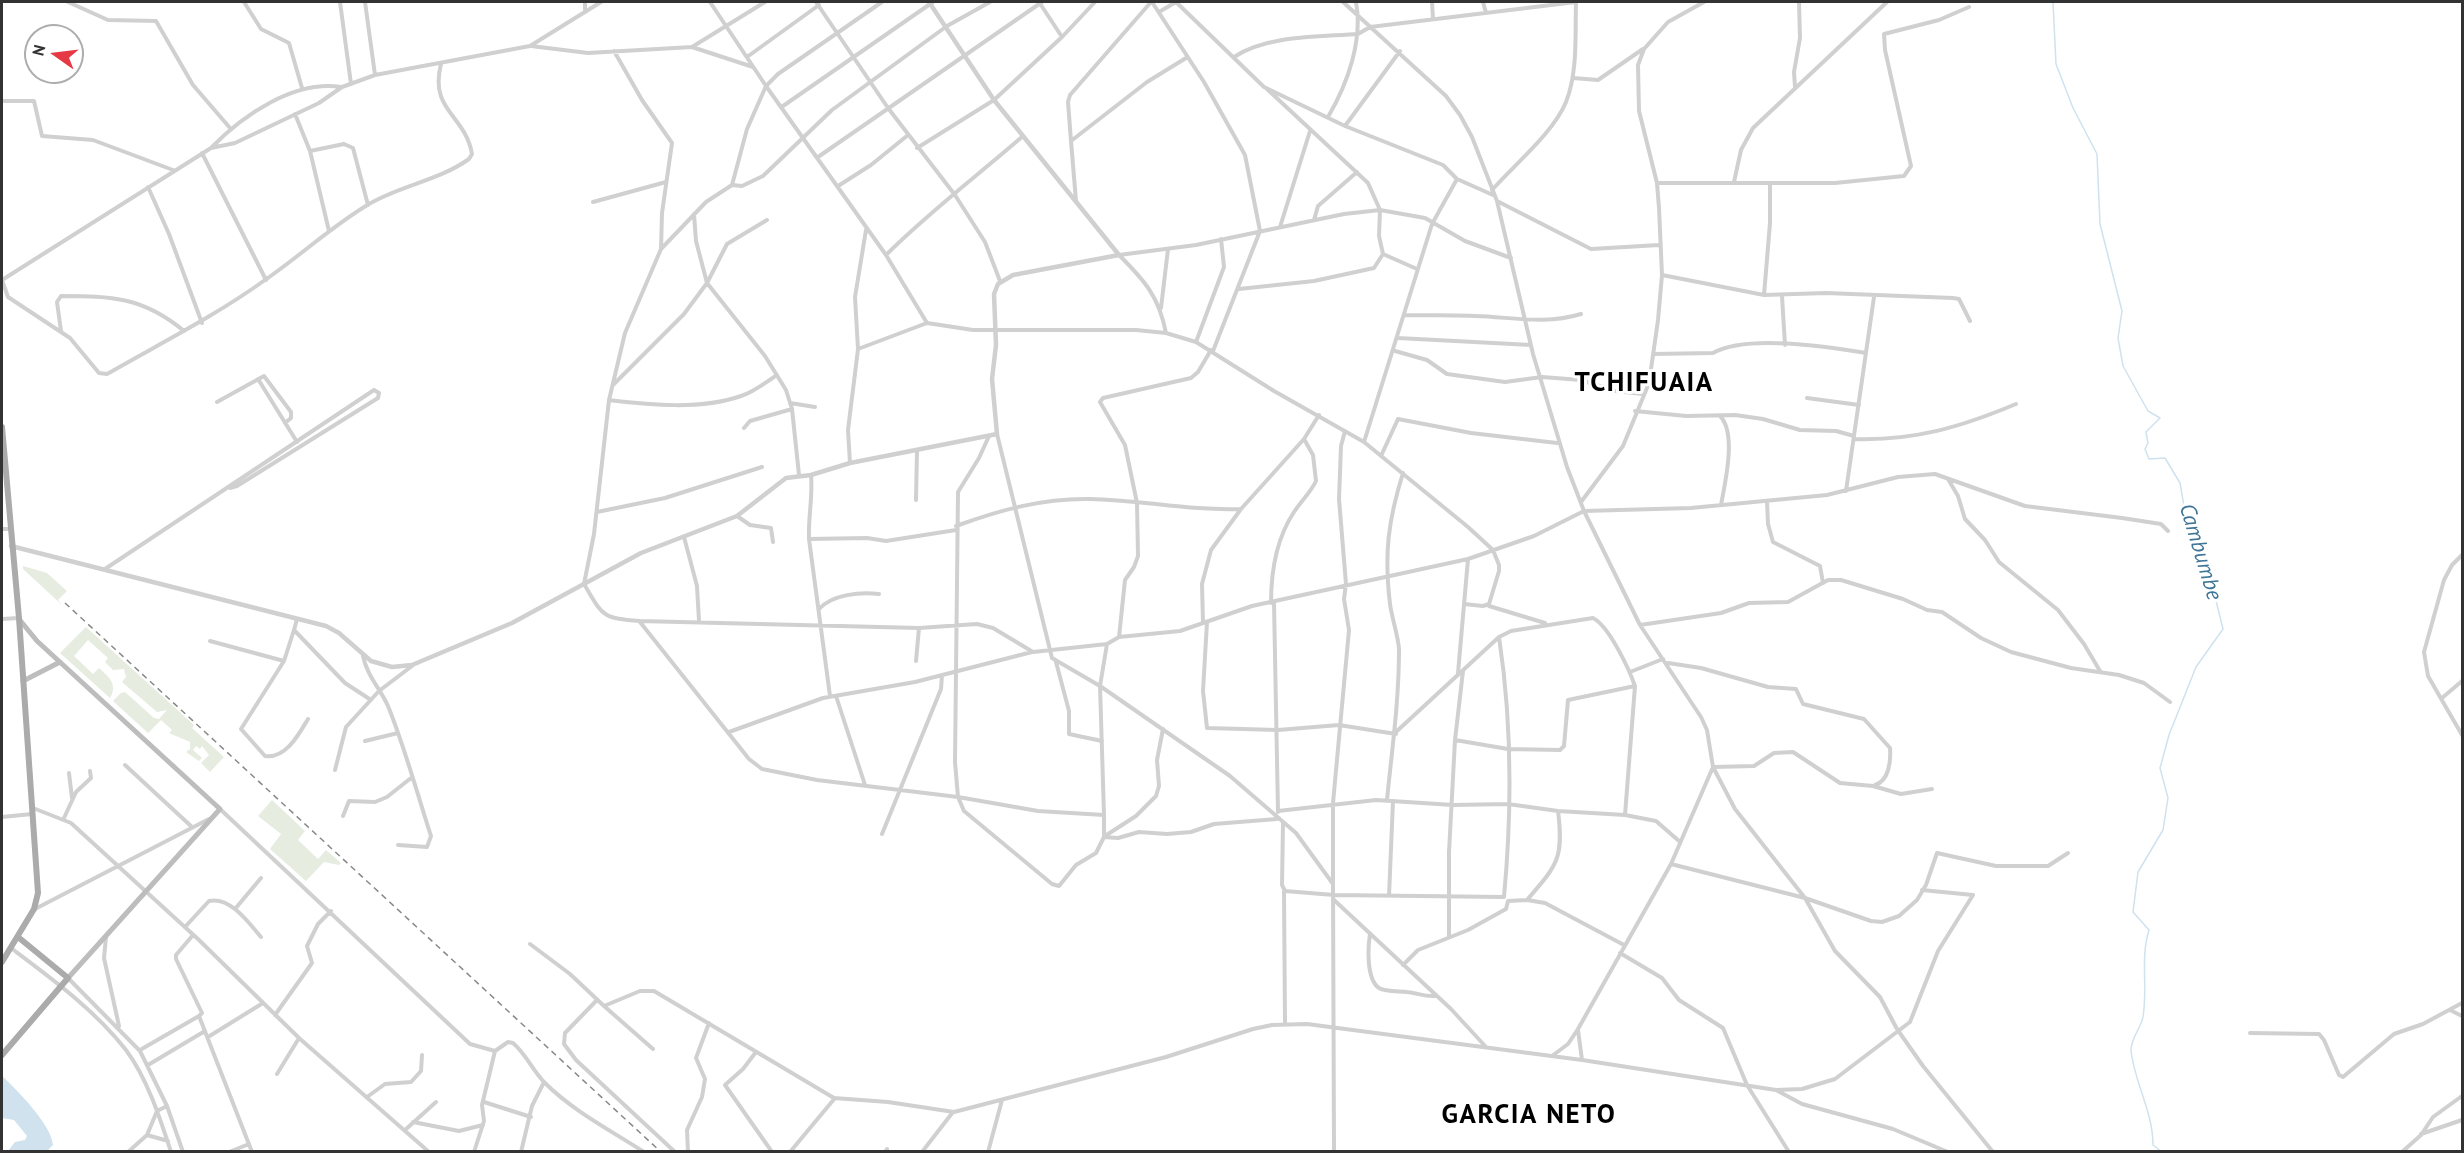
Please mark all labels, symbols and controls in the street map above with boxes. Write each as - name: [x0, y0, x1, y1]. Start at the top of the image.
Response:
- north arrow: [24, 24, 84, 84]
- text: N: [27, 43, 49, 58]
- district label: TCHIFUAIA: [1574, 367, 1714, 399]
- water label: Cambumbe: [2173, 500, 2227, 604]
- district label: GARCIA NETO: [1442, 1099, 1616, 1131]

